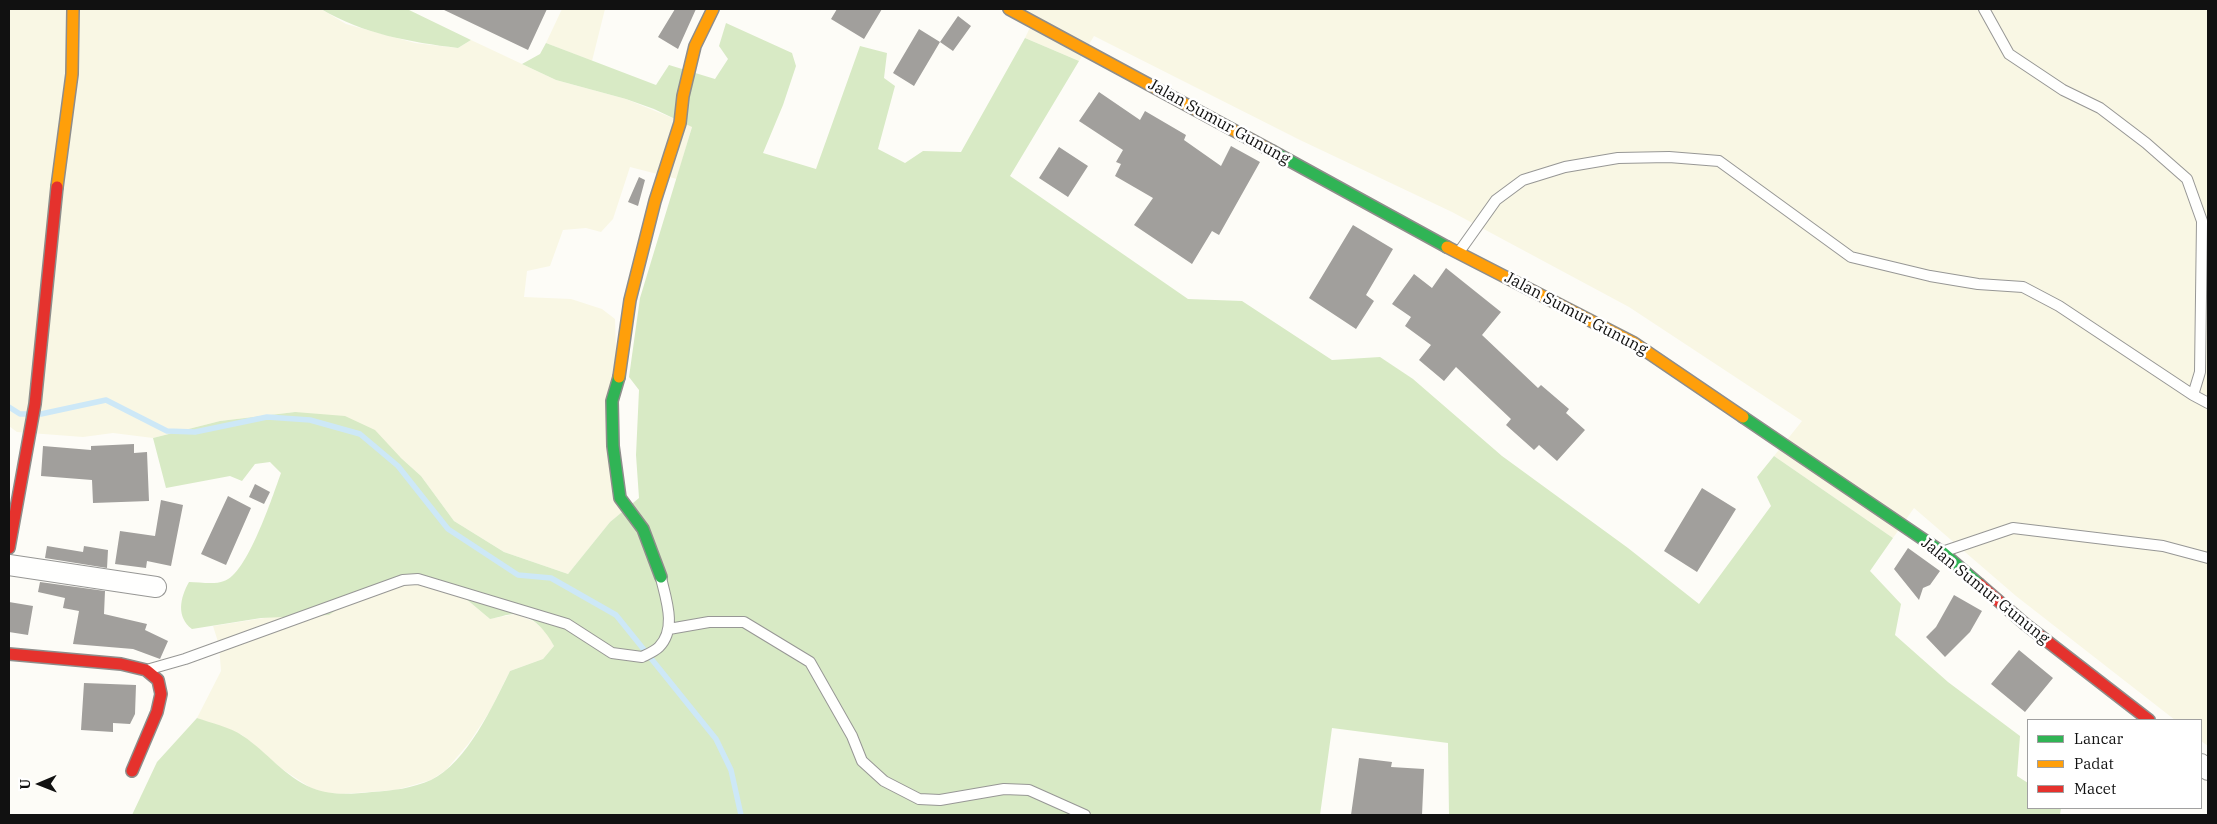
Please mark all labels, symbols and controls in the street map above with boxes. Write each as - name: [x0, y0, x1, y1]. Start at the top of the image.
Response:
- street label: Jalan Sumur Gunung: [1145, 75, 1293, 169]
- street label: Jalan Sumur Gunung: [1501, 268, 1651, 360]
- street label: Jalan Sumur Gunung: [1917, 533, 2053, 649]
- legend: [2027, 719, 2202, 809]
- text: Lancar: [2074, 729, 2123, 748]
- text: Padat: [2074, 754, 2114, 773]
- north arrow: [15, 759, 65, 809]
- text: U: [16, 779, 34, 790]
- text: Macet: [2074, 779, 2116, 798]

